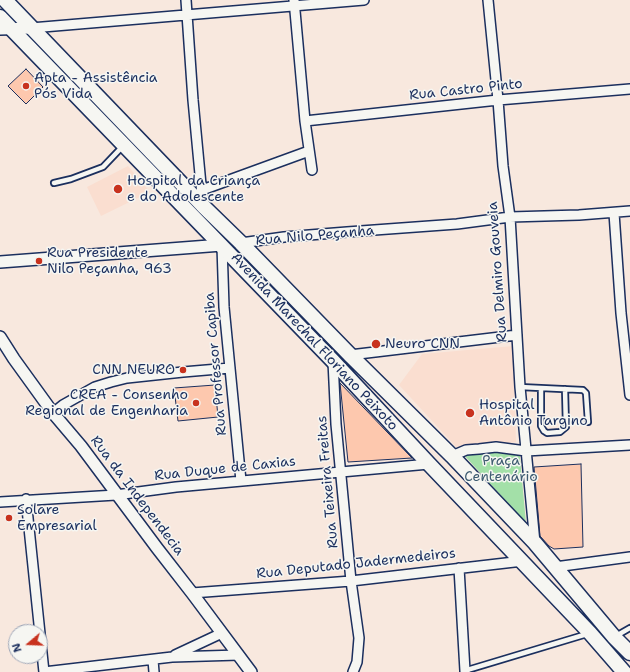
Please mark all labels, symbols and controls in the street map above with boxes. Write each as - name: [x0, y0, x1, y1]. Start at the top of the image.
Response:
- place label: Apta - Assistência Pós Vida: [34, 70, 158, 102]
- street label: Rua Castro Pinto: [408, 76, 524, 104]
- marker: Apta - Assistência Pós Vida: [21, 81, 31, 91]
- place label: Hospital da Criança e do Adolescente: [127, 173, 260, 206]
- marker: Hospital da Criança e do Adolescente: [112, 183, 124, 195]
- street label: Rua Delmiro Gouveia: [485, 201, 511, 343]
- street label: Rua Nilo Peçanha: [255, 222, 375, 250]
- place label: Rua Presidente Nilo Peçanha, 963: [47, 245, 172, 278]
- street label: Avenida Marechal Floriano Peixoto: [227, 249, 401, 435]
- marker: Rua Presidente Nilo Peçanha, 963: [34, 256, 44, 266]
- street label: Rua Professor Capiba: [201, 292, 231, 436]
- place label: Neuro CNN: [385, 336, 460, 352]
- marker: Neuro CNN: [370, 338, 382, 350]
- place label: CNN NEURO: [92, 362, 175, 378]
- marker: CNN NEURO: [178, 365, 188, 375]
- place label: CREA - Consenho Regional de Engenharia: [25, 387, 188, 420]
- place label: Hospital Antônio Targino: [479, 397, 588, 430]
- marker: CREA - Consenho Regional de Engenharia: [191, 398, 201, 408]
- marker: Hospital Antônio Targino: [464, 407, 476, 419]
- street label: Rua Teixeira Freitas: [314, 415, 342, 549]
- street label: Rua da Independecia: [87, 433, 187, 559]
- street label: Rua Duque de Caxias: [153, 453, 297, 485]
- park label: Praça Centenário: [464, 453, 538, 486]
- place label: Solare Empresarial: [17, 502, 97, 534]
- marker: Solare Empresarial: [4, 513, 14, 523]
- street label: Rua Deputado Jadermedeiros: [255, 545, 457, 583]
- north arrow: [8, 624, 48, 664]
- text: N: [9, 641, 26, 654]

